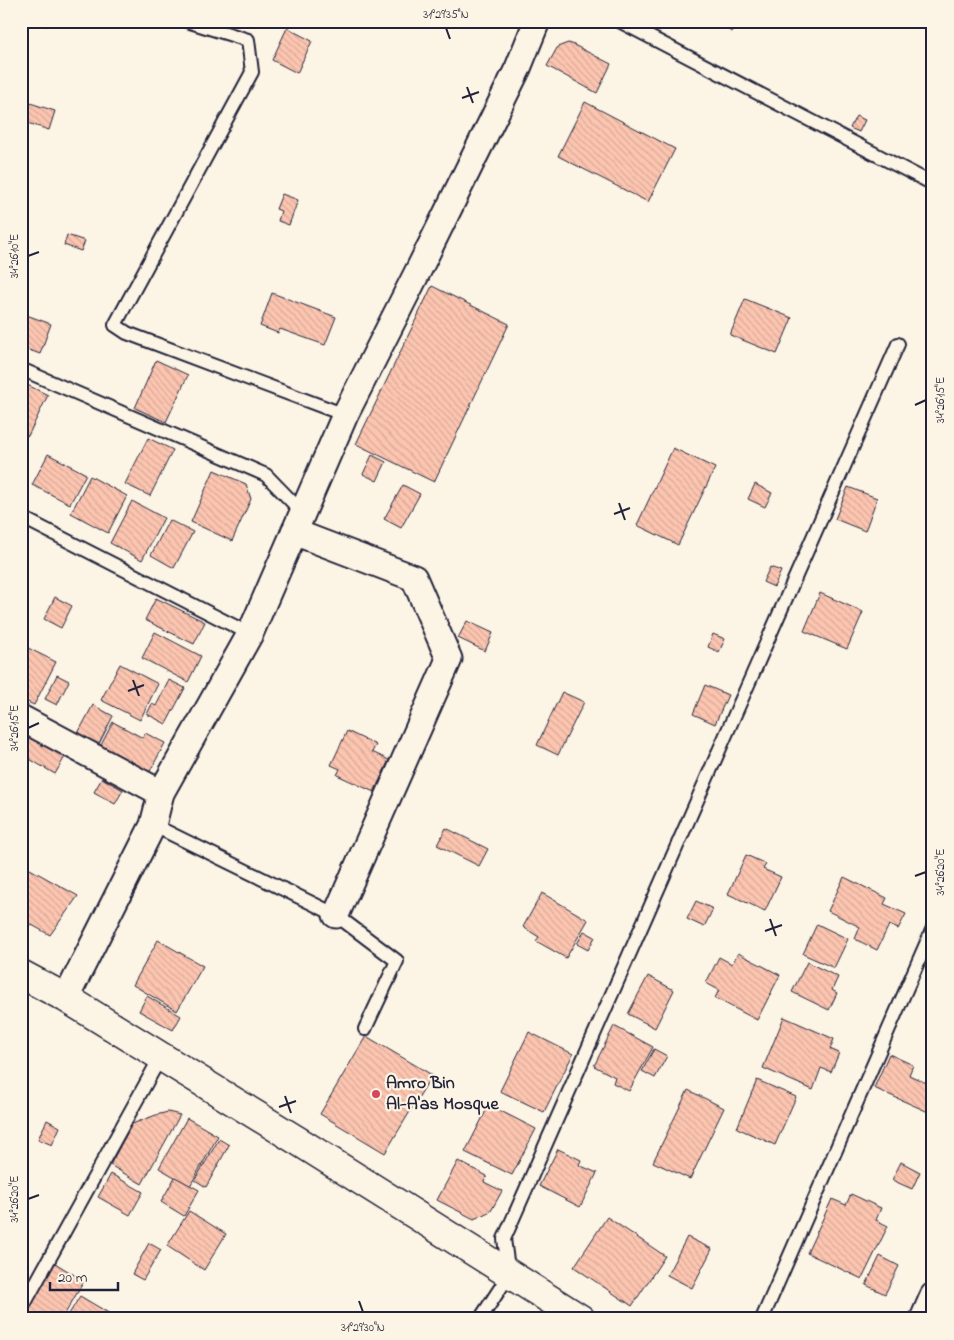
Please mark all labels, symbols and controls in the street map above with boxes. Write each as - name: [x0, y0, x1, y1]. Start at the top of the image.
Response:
- text: 31°29'35"N: [423, 6, 469, 24]
- text: 34°26'10"E: [6, 234, 24, 278]
- text: 34°26'15"E: [932, 377, 950, 423]
- text: 34°26'15"E: [6, 705, 24, 751]
- text: 34°26'20"E: [932, 849, 950, 895]
- place label: Amro Bin Al-A'as Mosque: [386, 1071, 499, 1118]
- marker: Amro Bin Al-A'as Mosque: [370, 1088, 382, 1100]
- text: 34°26'20"E: [6, 1176, 24, 1222]
- scale bar: [50, 1260, 118, 1292]
- text: 20 m: [58, 1267, 88, 1289]
- text: 31°29'30"N: [341, 1319, 385, 1337]

